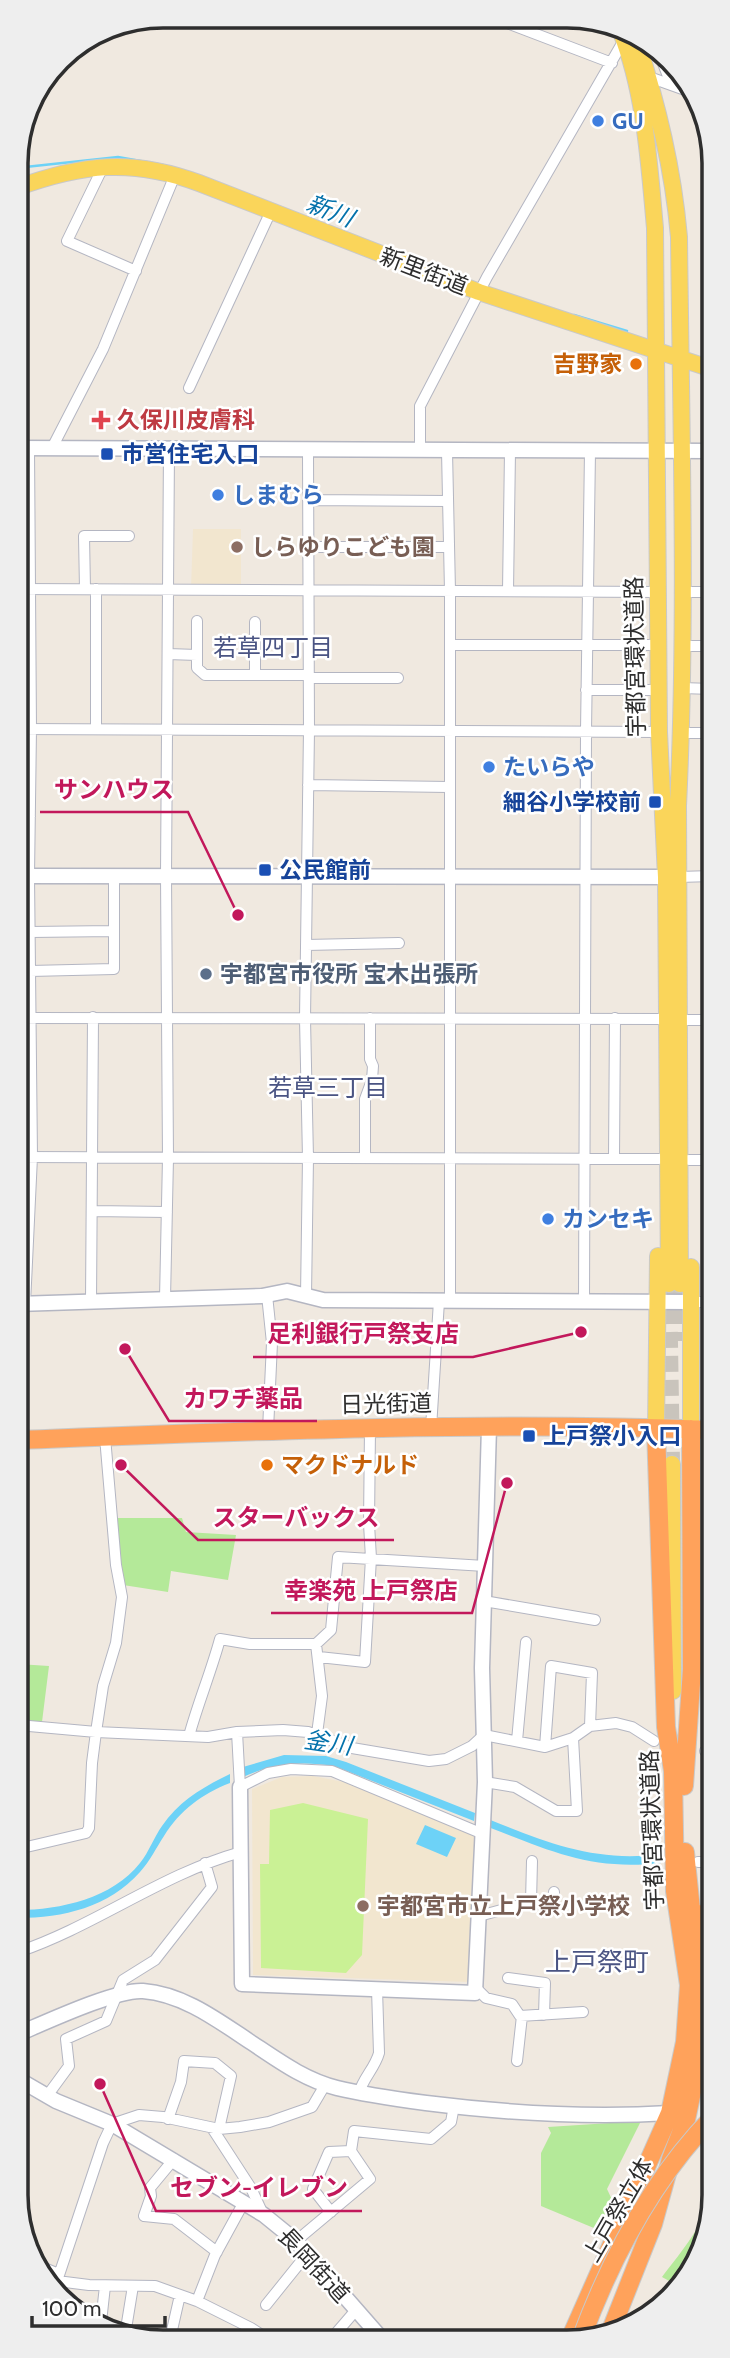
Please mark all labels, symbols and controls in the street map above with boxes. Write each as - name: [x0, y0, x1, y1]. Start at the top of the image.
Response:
- place label: GU: [612, 107, 644, 135]
- marker: GU: [590, 113, 606, 129]
- water label: 新川: [303, 188, 361, 234]
- street label: 新里街道: [376, 241, 472, 301]
- place label: 吉野家: [553, 350, 622, 378]
- marker: 吉野家: [628, 356, 644, 372]
- place label: 久保川皮膚科: [117, 406, 255, 434]
- marker: 久保川皮膚科: [91, 410, 111, 430]
- place label: 市営住宅入口: [121, 440, 259, 468]
- marker: 市営住宅入口: [99, 446, 115, 462]
- place label: しまむら: [232, 481, 324, 509]
- marker: しまむら: [210, 487, 226, 503]
- place label: しらゆりこども園: [251, 533, 435, 561]
- marker: しらゆりこども園: [229, 539, 245, 555]
- street label: 宇都宮環状道路: [620, 576, 650, 738]
- district label: 若草四丁目: [213, 633, 333, 662]
- place label: たいらや: [503, 753, 595, 781]
- marker: たいらや: [481, 759, 497, 775]
- callout: サンハウス: [40, 767, 188, 812]
- text: サンハウス: [54, 775, 174, 804]
- place label: 細谷小学校前: [503, 788, 641, 816]
- marker: 細谷小学校前: [647, 794, 663, 810]
- place label: 公民館前: [279, 856, 371, 884]
- marker: 公民館前: [257, 862, 273, 878]
- place label: 宇都宮市役所 宝木出張所: [220, 960, 478, 988]
- marker: 宇都宮市役所 宝木出張所: [198, 966, 214, 982]
- district label: 若草三丁目: [268, 1073, 388, 1102]
- place label: カンセキ: [562, 1205, 654, 1233]
- marker: カンセキ: [540, 1211, 556, 1227]
- callout: 足利銀行戸祭支店: [253, 1312, 473, 1357]
- text: 足利銀行戸祭支店: [267, 1319, 459, 1348]
- callout: カワチ薬品: [169, 1376, 317, 1421]
- text: カワチ薬品: [183, 1384, 303, 1413]
- street label: 日光街道: [340, 1389, 432, 1419]
- place label: 上戸祭小入口: [543, 1422, 681, 1450]
- marker: 上戸祭小入口: [521, 1428, 537, 1444]
- place label: マクドナルド: [281, 1451, 419, 1479]
- marker: マクドナルド: [259, 1457, 275, 1473]
- callout: スターバックス: [198, 1495, 394, 1540]
- text: スターバックス: [212, 1503, 380, 1532]
- callout: 幸楽苑 上戸祭店: [271, 1568, 472, 1613]
- text: 幸楽苑 上戸祭店: [284, 1576, 458, 1605]
- water label: 釜川: [302, 1725, 357, 1761]
- street label: 宇都宮環状道路: [635, 1749, 669, 1911]
- place label: 宇都宮市立上戸祭小学校: [377, 1892, 630, 1920]
- marker: 宇都宮市立上戸祭小学校: [355, 1898, 371, 1914]
- district label: 上戸祭町: [545, 1946, 649, 1978]
- street label: 上戸祭立体: [577, 2153, 659, 2267]
- callout: セブン-イレブン: [156, 2166, 362, 2211]
- text: セブン-イレブン: [170, 2173, 348, 2202]
- street label: 長岡街道: [272, 2222, 356, 2308]
- scale bar: [32, 2284, 164, 2328]
- text: 100 m: [42, 2296, 101, 2321]

